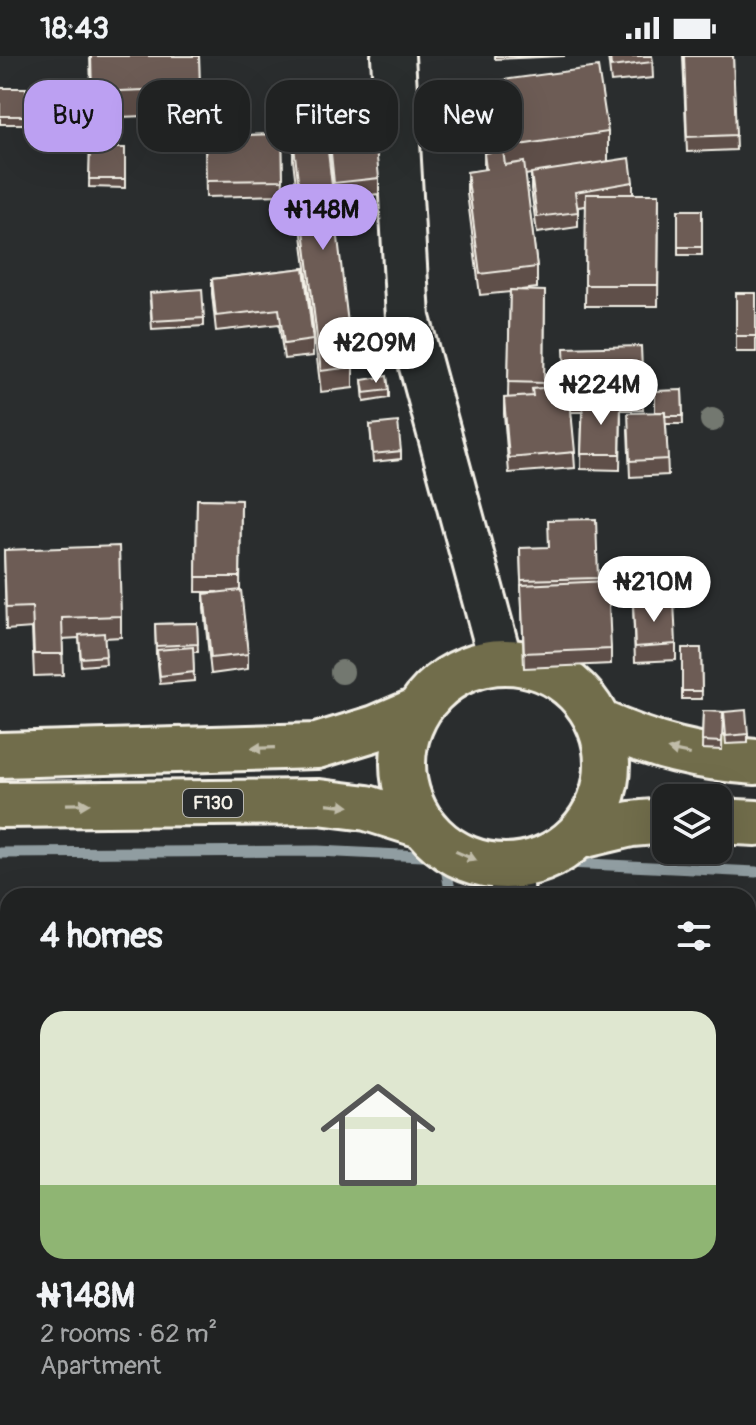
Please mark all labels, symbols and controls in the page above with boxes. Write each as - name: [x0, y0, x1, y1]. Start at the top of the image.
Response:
- text: 18:43: [40, 10, 109, 47]
- chip: Buy: [24, 80, 122, 152]
- chip: Rent: [138, 80, 250, 152]
- chip: Filters: [266, 80, 398, 152]
- chip: New: [414, 80, 522, 152]
- pin: ₦148M: [267, 184, 379, 252]
- text: ₦148M: [287, 194, 359, 226]
- pin: ₦209M: [320, 317, 432, 385]
- text: ₦209M: [336, 327, 416, 359]
- pin: ₦224M: [545, 359, 657, 427]
- text: ₦224M: [562, 369, 640, 401]
- pin: ₦210M: [598, 556, 710, 624]
- text: ₦210M: [616, 566, 692, 598]
- one-way arrow: [250, 741, 275, 754]
- one-way arrow: [666, 745, 691, 758]
- map controls: [652, 784, 732, 864]
- button: layers: [652, 784, 732, 864]
- road number: F130: [183, 789, 243, 817]
- one-way arrow: [66, 798, 91, 811]
- one-way arrow: [326, 798, 351, 811]
- one-way arrow: [454, 850, 477, 863]
- icon: filters: [672, 914, 716, 958]
- text: 4 homes: [40, 915, 162, 958]
- icon: home: [306, 1063, 450, 1207]
- text: ₦148M: [40, 1275, 135, 1318]
- text: 2 rooms · 62 m²: [40, 1318, 217, 1350]
- text: Apartment: [40, 1350, 161, 1382]

